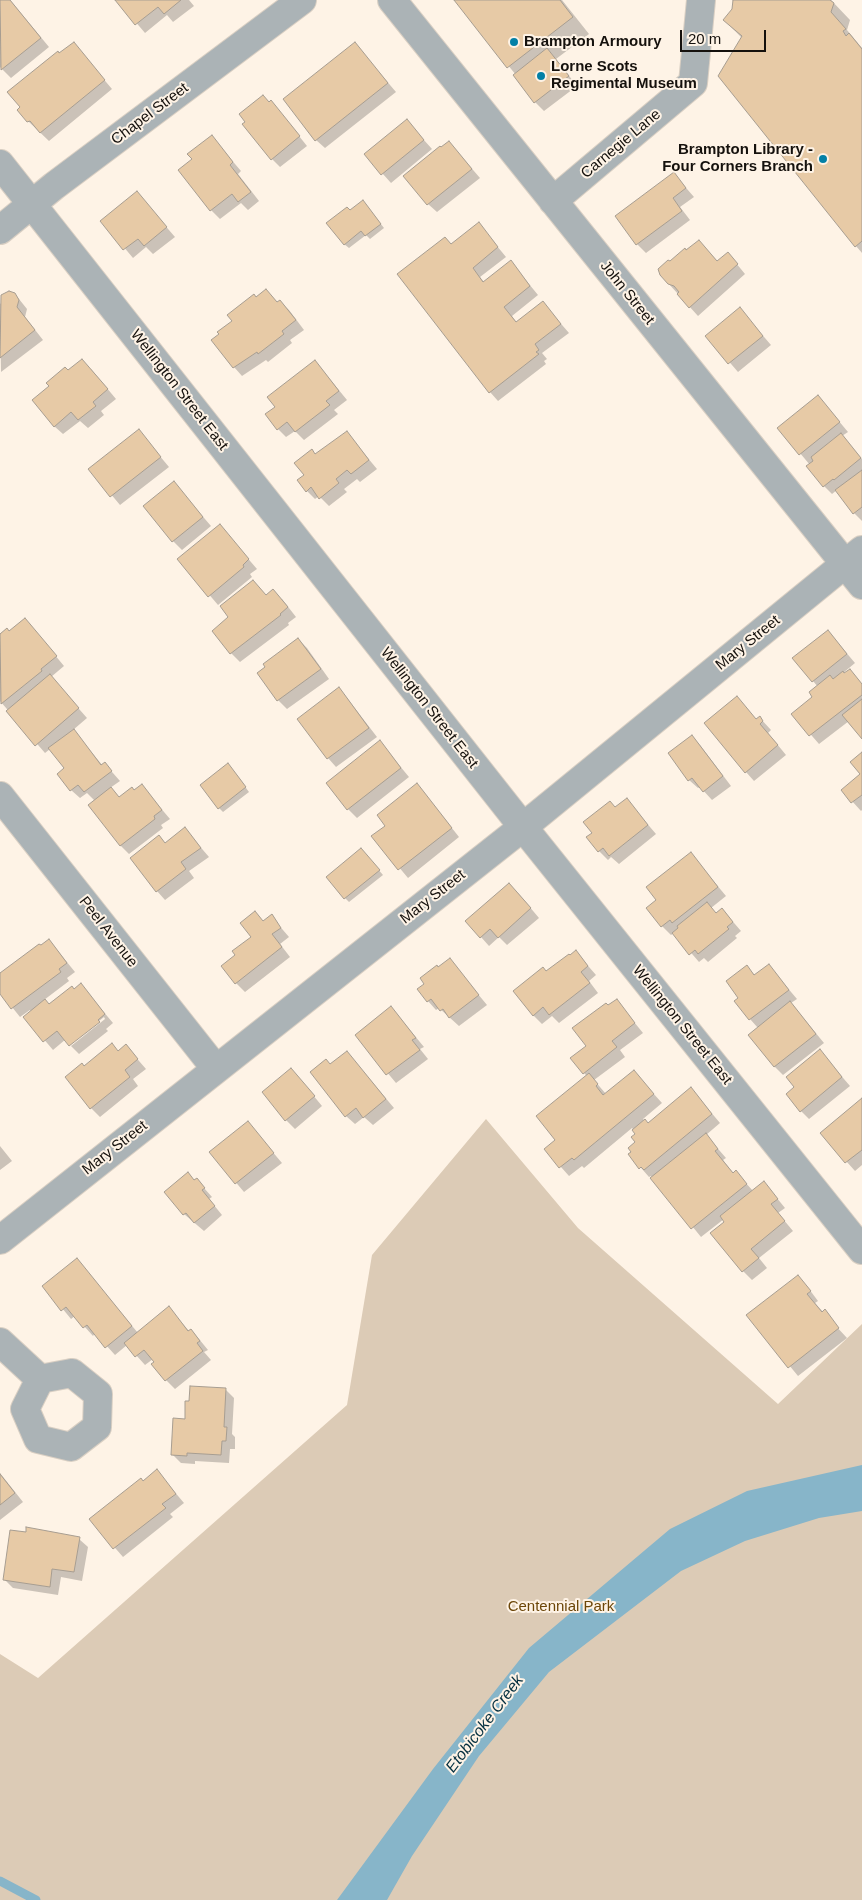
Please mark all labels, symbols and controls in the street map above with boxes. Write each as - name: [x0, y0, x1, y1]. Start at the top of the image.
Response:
- scale bar: [682, 20, 768, 52]
- text: 20 m: [688, 30, 721, 47]
- place label: Brampton Armoury: [524, 33, 662, 51]
- marker: Brampton Armoury: [508, 36, 520, 48]
- place label: Lorne Scots Regimental Museum: [551, 58, 697, 93]
- marker: Lorne Scots Regimental Museum: [535, 70, 547, 82]
- street label: Chapel Street: [108, 79, 192, 149]
- street label: Carnegie Lane: [578, 105, 664, 183]
- place label: Brampton Library - Four Corners Branch: [662, 141, 813, 176]
- marker: Brampton Library - Four Corners Branch: [817, 153, 829, 165]
- street label: John Street: [596, 258, 658, 328]
- street label: Wellington Street East: [126, 326, 232, 454]
- street label: Mary Street: [712, 612, 784, 674]
- street label: Wellington Street East: [376, 644, 482, 772]
- street label: Mary Street: [397, 866, 469, 928]
- street label: Peel Avenue: [75, 893, 141, 971]
- street label: Wellington Street East: [628, 962, 736, 1088]
- street label: Mary Street: [79, 1117, 151, 1179]
- park label: Centennial Park: [508, 1598, 614, 1616]
- water label: Etobicoke Creek: [442, 1671, 528, 1777]

